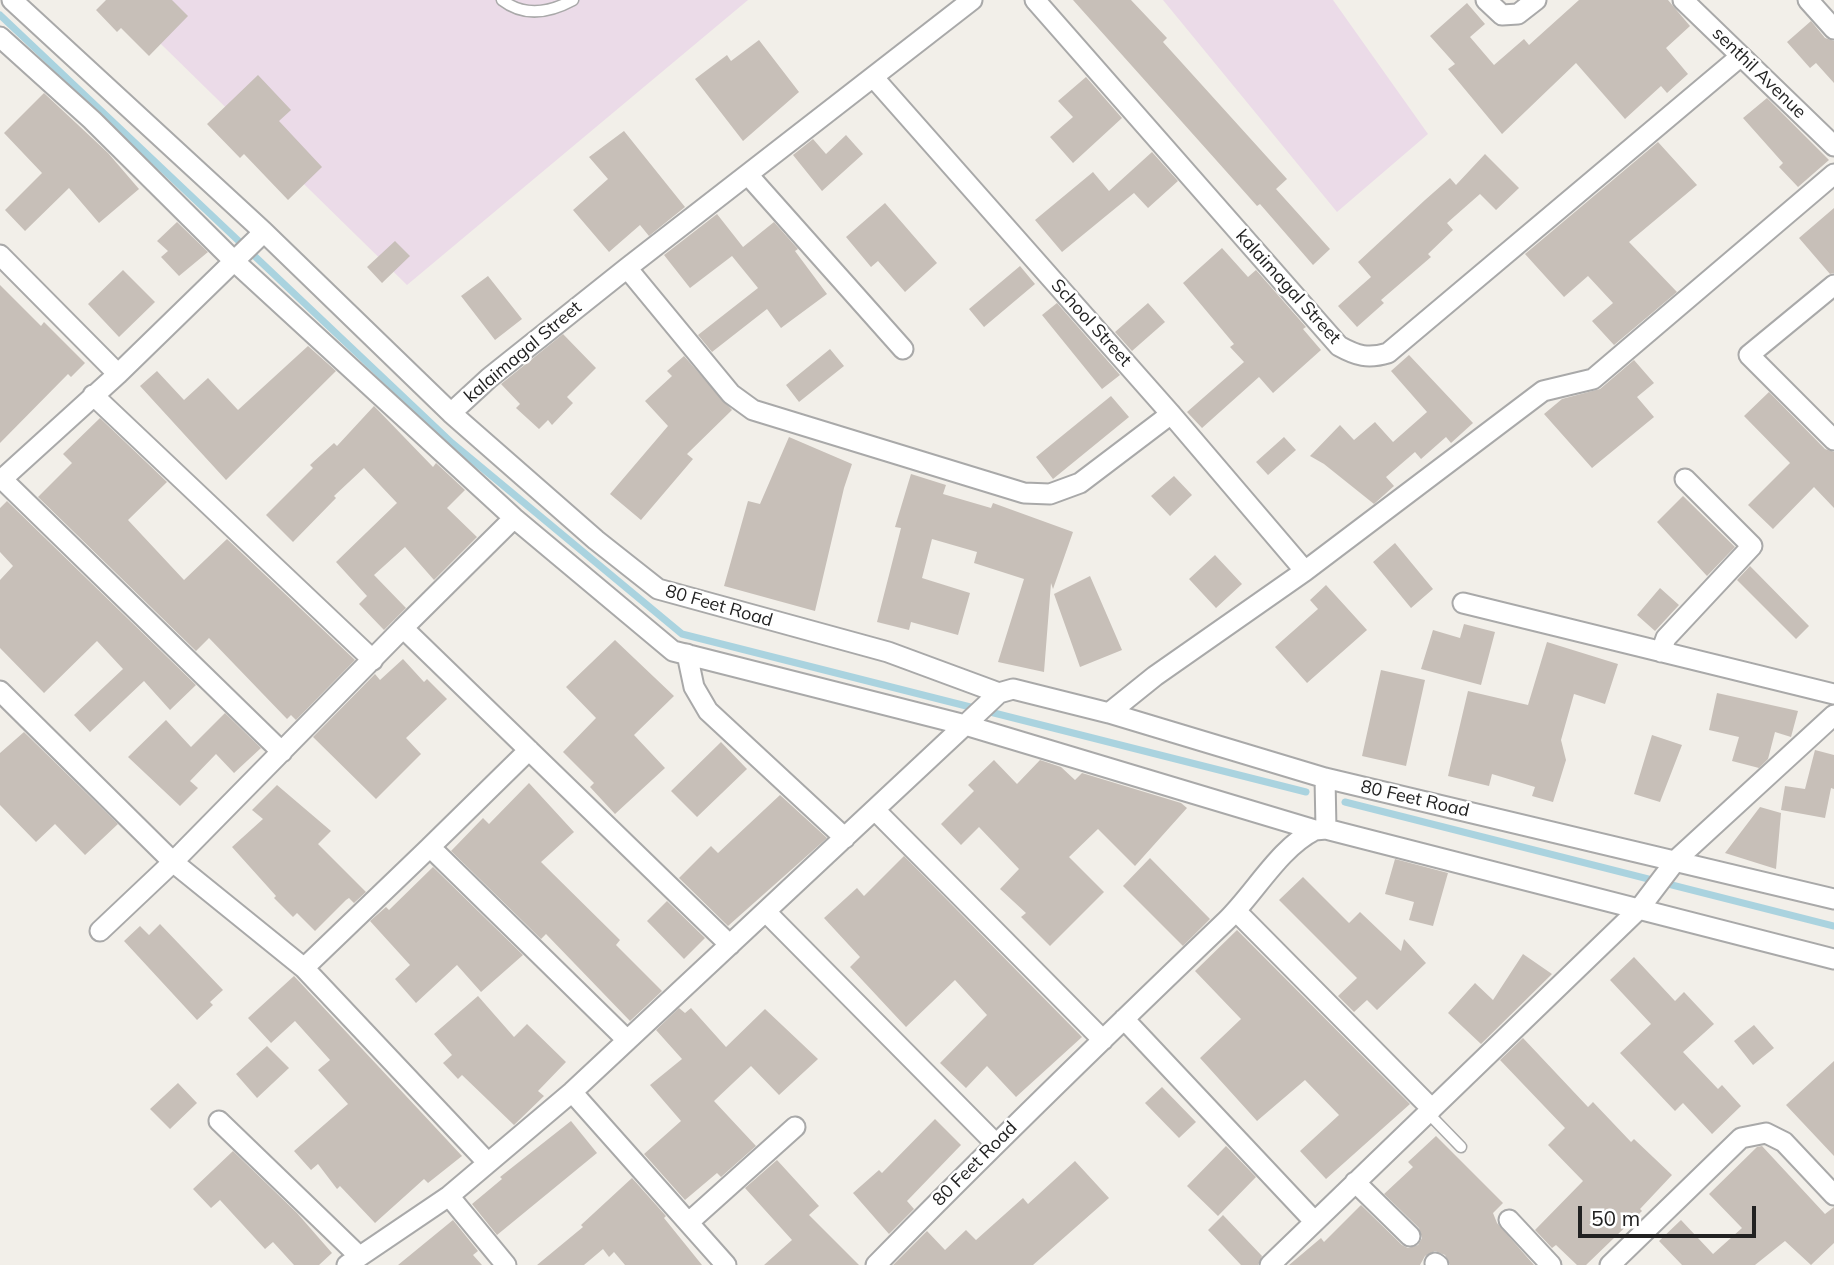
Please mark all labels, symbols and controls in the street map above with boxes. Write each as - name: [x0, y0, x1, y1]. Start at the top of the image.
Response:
- street label: senthil Avenue: [1708, 23, 1810, 123]
- street label: kalaimagal Street: [1231, 225, 1345, 349]
- street label: School Street: [1046, 275, 1136, 371]
- street label: kalaimagal Street: [460, 297, 586, 407]
- street label: 80 Feet Road: [663, 580, 775, 632]
- street label: 80 Feet Road: [1359, 776, 1471, 822]
- street label: 80 Feet Road: [928, 1117, 1022, 1211]
- scale bar: [1582, 1192, 1760, 1236]
- text: 50 m: [1591, 1205, 1640, 1231]

